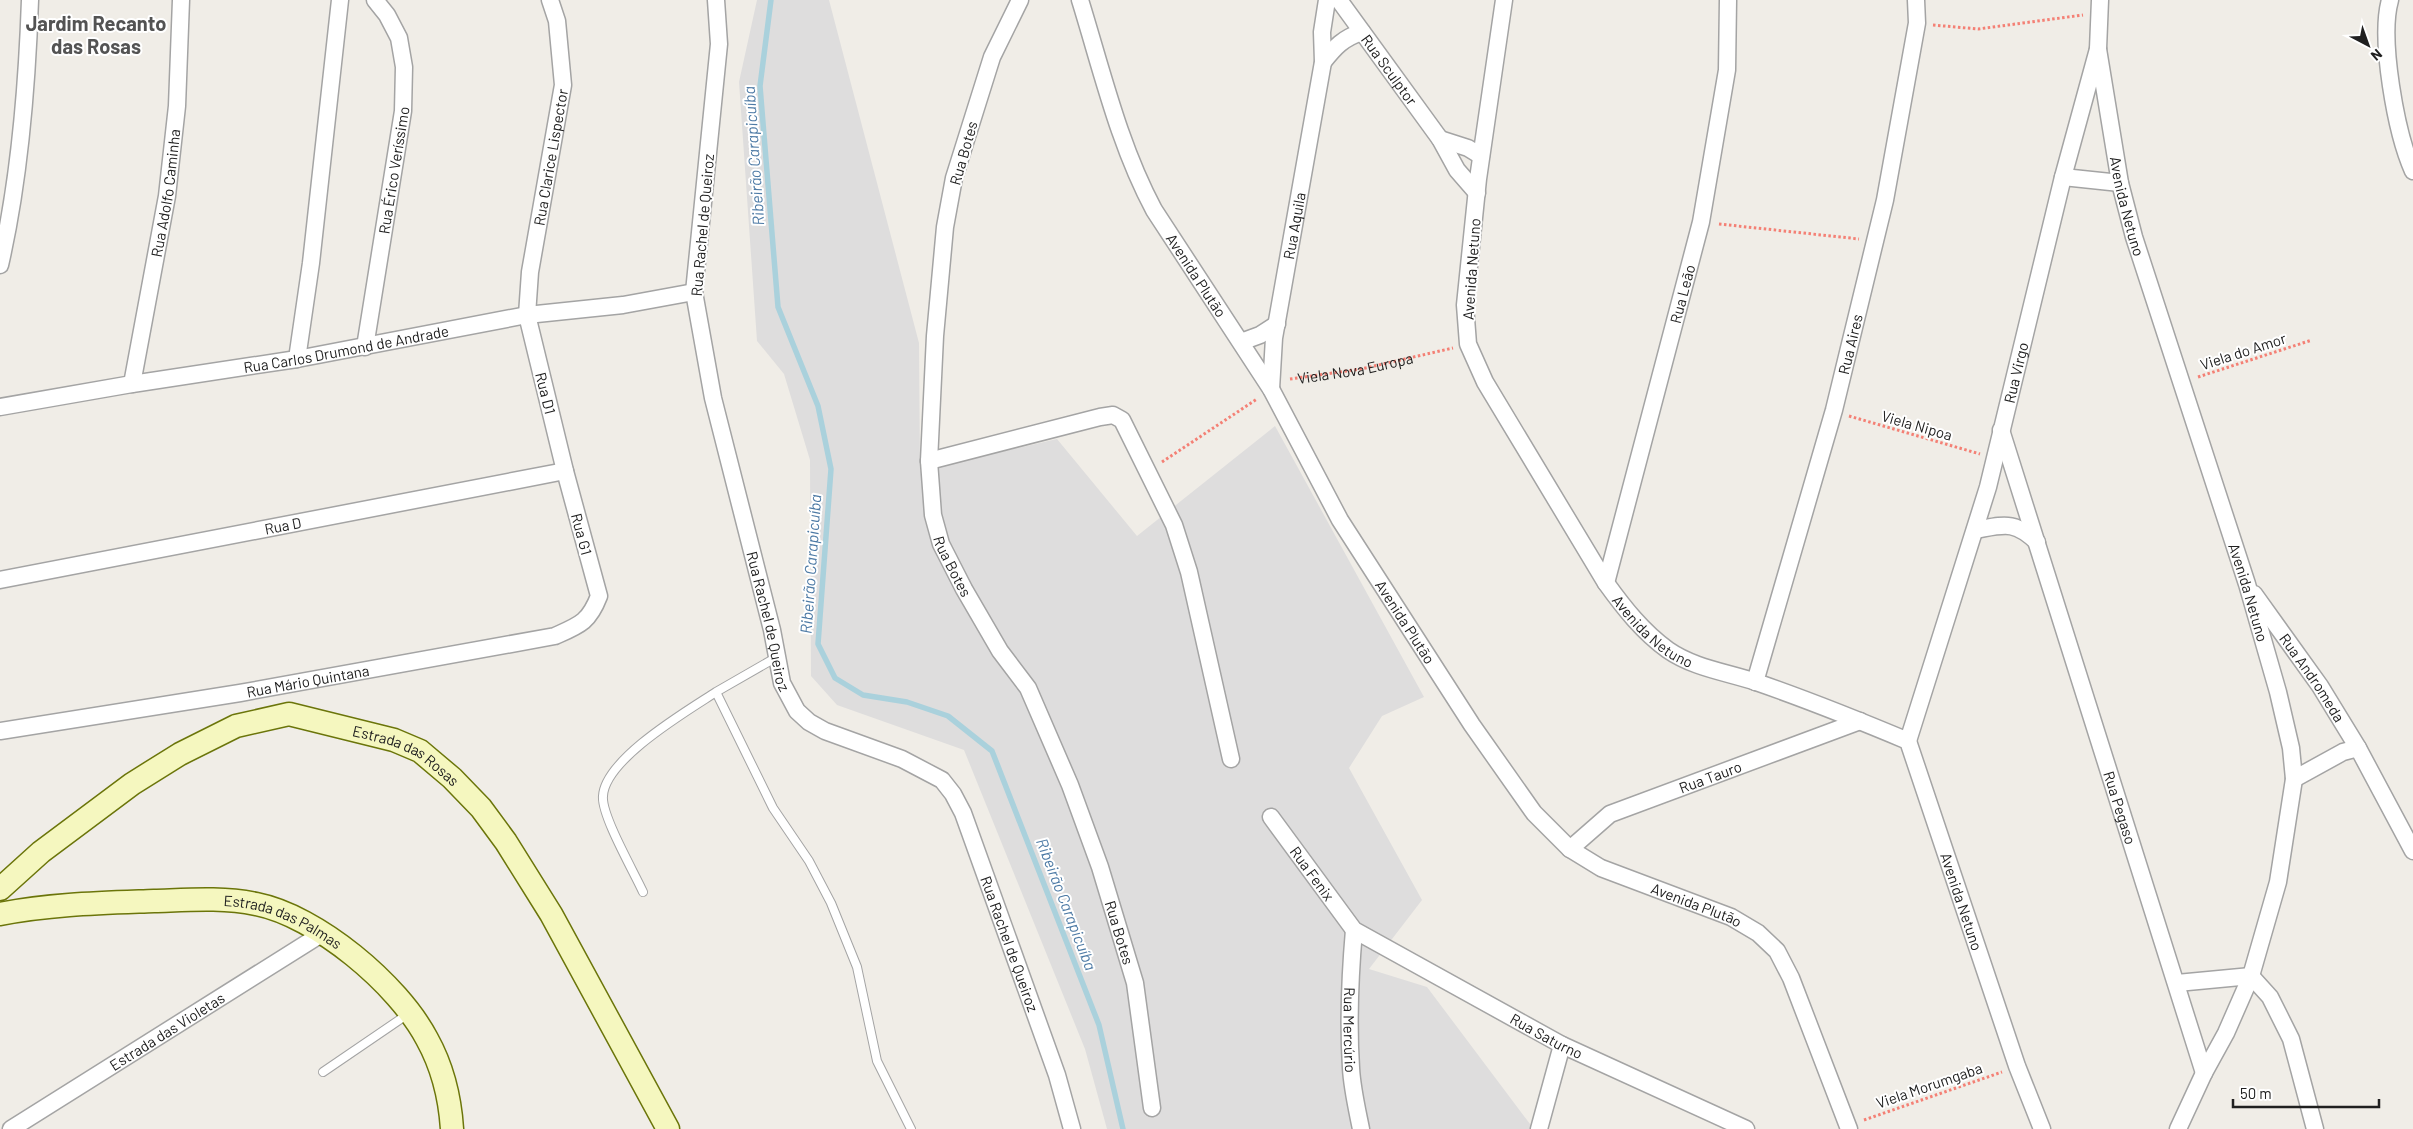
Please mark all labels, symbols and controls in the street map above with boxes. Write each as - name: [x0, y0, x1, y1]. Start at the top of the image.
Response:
- district label: Jardim Recanto das Rosas: [26, 11, 166, 58]
- north arrow: [2343, 20, 2393, 70]
- street label: Rua Sculptor: [1358, 31, 1422, 109]
- text: N: [2368, 46, 2386, 65]
- water label: Ribeirão Carapicuíba: [739, 86, 767, 226]
- street label: Rua Clarice Lispector: [529, 87, 571, 227]
- street label: Rua Érico Veríssimo: [374, 107, 412, 235]
- street label: Rua Botes: [945, 119, 981, 187]
- street label: Rua Adolfo Caminha: [147, 128, 183, 258]
- street label: Rua Rachel de Queiroz: [687, 153, 717, 297]
- street label: Avenida Netuno: [2107, 155, 2149, 258]
- street label: Rua Aquila: [1279, 191, 1309, 261]
- street label: Avenida Netuno: [1458, 217, 1484, 321]
- street label: Avenida Plutão: [1163, 230, 1230, 320]
- street label: Rua Leão: [1666, 262, 1698, 325]
- street label: Rua Aires: [1834, 312, 1866, 376]
- street label: Rua Carlos Drumond de Andrade: [242, 321, 450, 376]
- street label: Viela do Amor: [2198, 328, 2289, 373]
- street label: Rua Virgo: [2000, 340, 2032, 405]
- street label: Viela Nova Europa: [1296, 348, 1415, 387]
- street label: Rua D1: [532, 370, 560, 416]
- street label: Viela Nipoa: [1880, 406, 1954, 444]
- water label: Ribeirão Carapicuíba: [796, 494, 824, 634]
- street label: Rua G1: [568, 511, 596, 557]
- street label: Rua D: [263, 513, 303, 538]
- street label: Rua Botes: [930, 534, 975, 600]
- street label: Avenida Netuno: [2225, 541, 2272, 644]
- street label: Rua Rachel de Queiroz: [743, 549, 794, 695]
- street label: Avenida Plutão: [1372, 577, 1439, 667]
- street label: Avenida Netuno: [1609, 591, 1696, 671]
- street label: Rua Andromeda: [2276, 630, 2349, 725]
- street label: Rua Mário Quintana: [245, 661, 371, 701]
- street label: Estrada das Rosas: [351, 721, 463, 789]
- street label: Rua Tauro: [1676, 757, 1744, 797]
- street label: Rua Pegaso: [2100, 769, 2140, 846]
- water label: Ribeirão Carapicuíba: [1033, 835, 1101, 973]
- street label: Rua Fenix: [1287, 843, 1338, 904]
- street label: Avenida Netuno: [1937, 850, 1987, 953]
- street label: Rua Rachel de Queiroz: [977, 873, 1043, 1014]
- street label: Avenida Plutão: [1649, 879, 1745, 931]
- street label: Estrada das Palmas: [223, 891, 346, 953]
- street label: Rua Botes: [1102, 898, 1138, 967]
- street label: Rua Mercúrio: [1341, 987, 1360, 1073]
- street label: Estrada das Violetas: [106, 988, 228, 1074]
- street label: Rua Saturno: [1507, 1009, 1586, 1062]
- street label: Viela Morumgaba: [1874, 1058, 1984, 1112]
- scale bar: [2233, 1076, 2379, 1108]
- text: 50 m: [2240, 1084, 2272, 1102]

